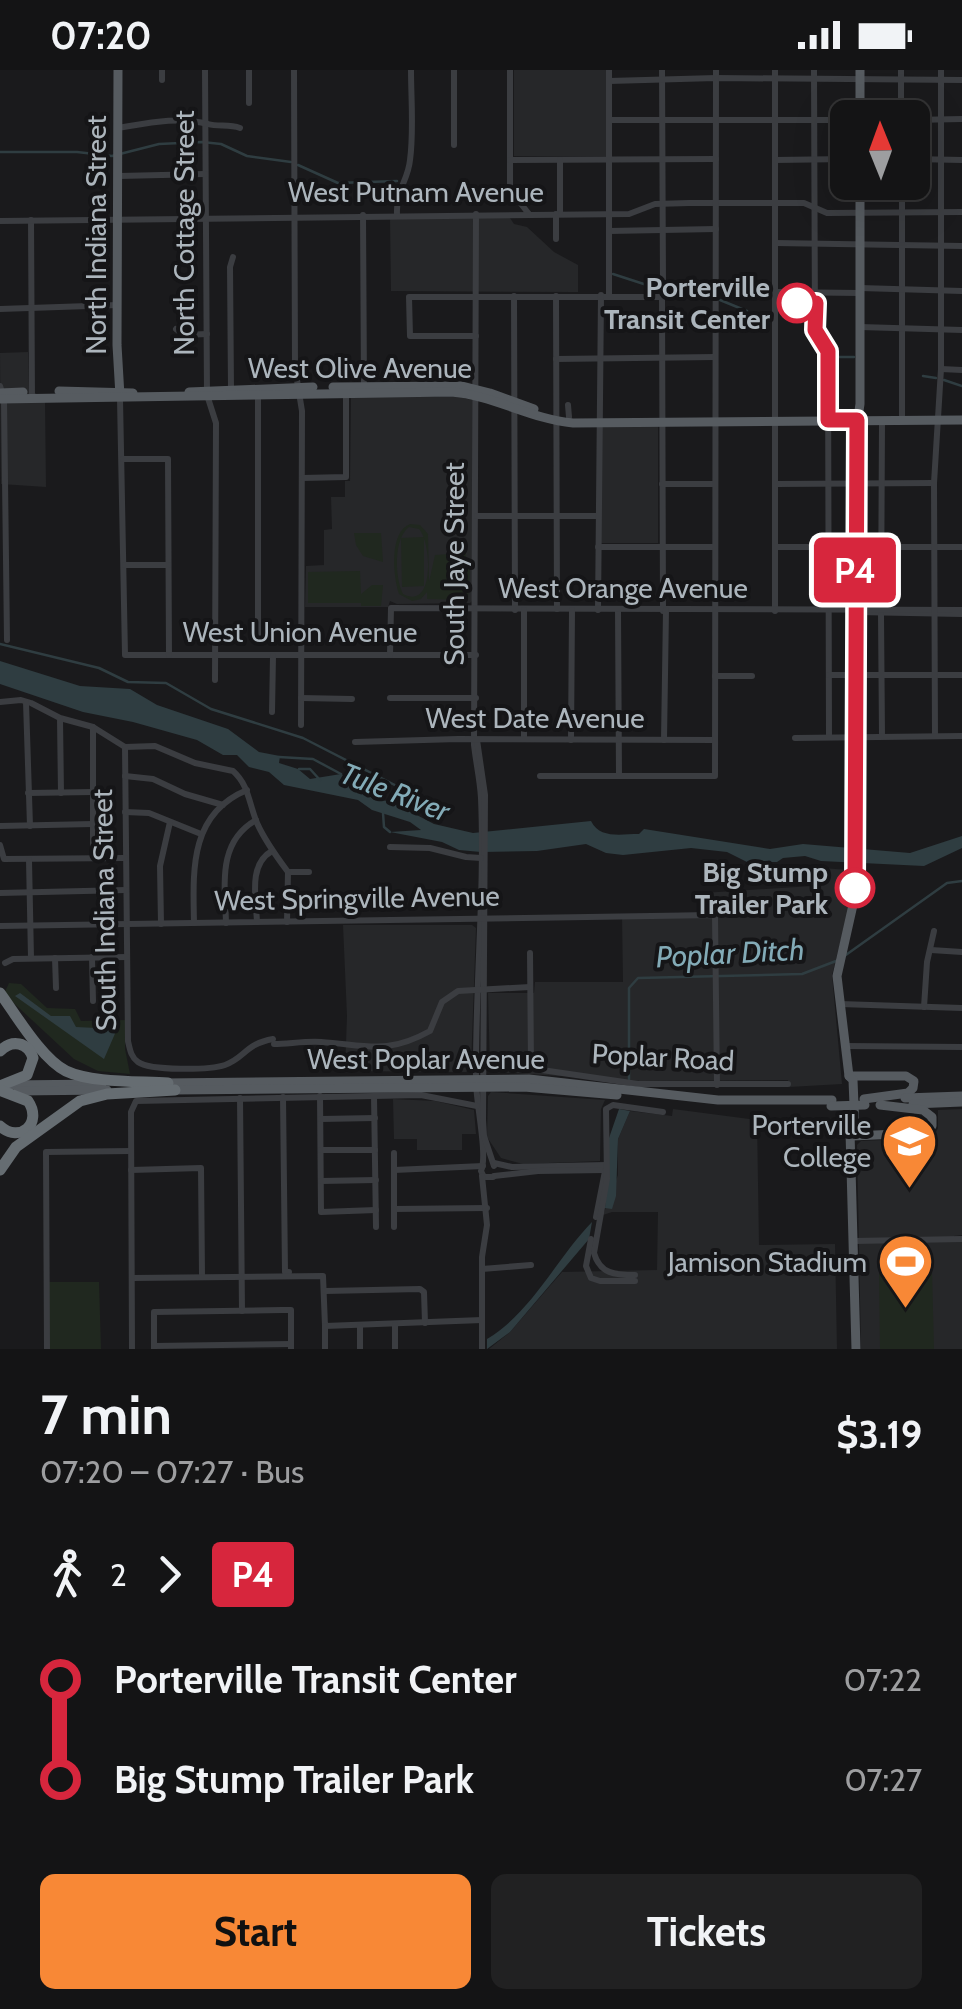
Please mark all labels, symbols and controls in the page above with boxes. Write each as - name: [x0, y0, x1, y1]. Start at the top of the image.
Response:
- text: 07:20: [50, 12, 152, 59]
- north arrow: [830, 100, 930, 200]
- map controls: [830, 100, 930, 200]
- street label: North Cottage Street: [167, 110, 201, 356]
- street label: North Indiana Street: [79, 115, 113, 355]
- street label: West Putnam Avenue: [288, 175, 544, 209]
- place label: Porterville Transit Center: [604, 270, 771, 336]
- marker: Porterville Transit Center: [778, 284, 816, 322]
- street label: West Olive Avenue: [248, 351, 472, 385]
- street label: South Jaye Street: [437, 462, 471, 666]
- line badge: P4: [810, 538, 900, 602]
- text: P4: [834, 549, 876, 592]
- street label: West Orange Avenue: [498, 571, 748, 605]
- street label: West Union Avenue: [183, 615, 417, 649]
- street label: West Date Avenue: [425, 701, 645, 735]
- water label: Tule River: [335, 754, 456, 830]
- street label: South Indiana Street: [85, 789, 123, 1031]
- place label: Big Stump Trailer Park: [695, 855, 828, 921]
- marker: Big Stump Trailer Park: [836, 869, 874, 907]
- street label: West Springville Avenue: [214, 879, 500, 917]
- water label: Poplar Ditch: [655, 931, 805, 975]
- street label: Poplar Road: [591, 1036, 735, 1078]
- street label: West Poplar Avenue: [307, 1042, 545, 1076]
- place label: Porterville College: [751, 1108, 871, 1174]
- school or university icon: Porterville College: [880, 1111, 940, 1190]
- sports icon: Jamison Stadium: [876, 1232, 936, 1311]
- place label: Jamison Stadium: [667, 1245, 867, 1279]
- text: 7 min: [40, 1381, 172, 1448]
- text: $3.19: [836, 1411, 922, 1458]
- text: 07:20 – 07:27 · Bus: [40, 1452, 304, 1491]
- icon: walk: [40, 1547, 95, 1602]
- icon: forward: [142, 1547, 197, 1602]
- text: P4: [232, 1553, 274, 1596]
- text: 2: [110, 1555, 127, 1594]
- text: Porterville Transit Center: [114, 1656, 517, 1703]
- text: 07:22: [844, 1660, 922, 1699]
- text: Big Stump Trailer Park: [114, 1756, 474, 1803]
- text: 07:27: [844, 1760, 922, 1799]
- button: Start: [40, 1874, 471, 1989]
- button: Tickets: [491, 1874, 922, 1989]

